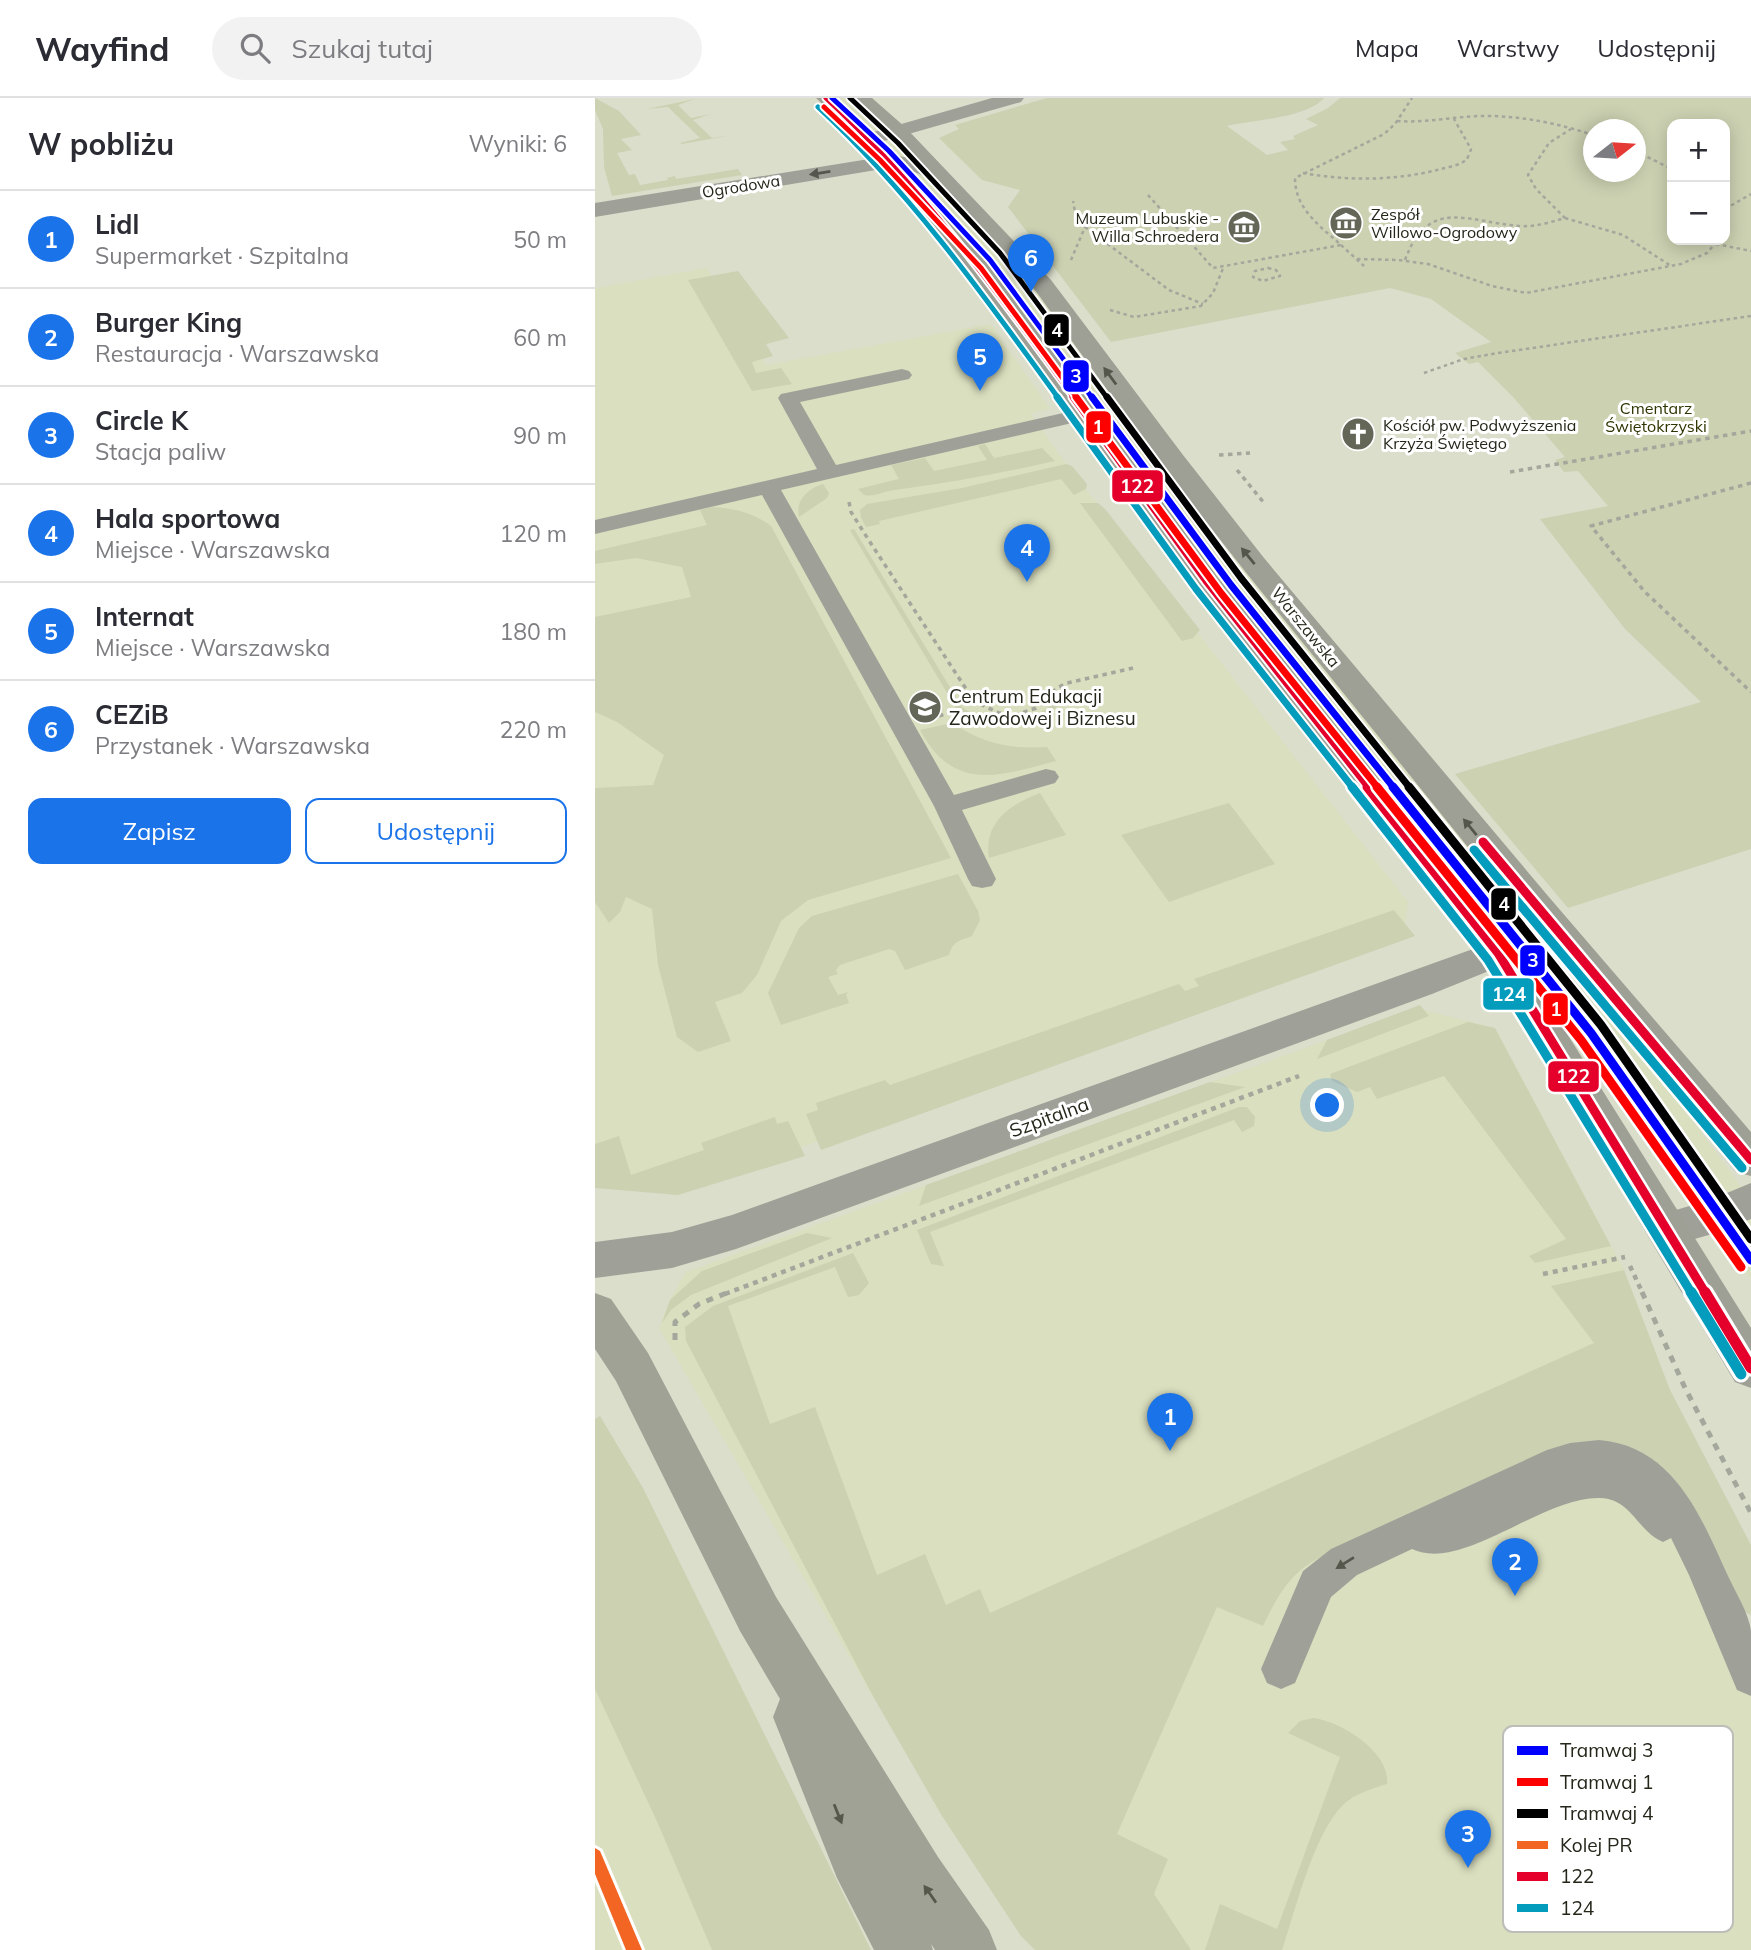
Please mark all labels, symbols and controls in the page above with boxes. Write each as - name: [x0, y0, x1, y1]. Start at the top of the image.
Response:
- search box: [212, 17, 702, 80]
- text: Wayfind: [35, 28, 170, 69]
- icon: search: [236, 29, 274, 67]
- text: Szukaj tutaj: [292, 32, 433, 65]
- text: Mapa: [1355, 33, 1419, 63]
- text: Warstwy: [1457, 33, 1559, 63]
- text: Udostępnij: [1597, 33, 1716, 63]
- north arrow: [1583, 119, 1646, 182]
- map controls: [1667, 119, 1730, 245]
- button: +: [1667, 119, 1730, 182]
- text: W pobliżu: [28, 125, 174, 163]
- text: Wyniki: 6: [469, 129, 567, 158]
- one-way arrow: [809, 168, 831, 179]
- street label: Ogrodowa: [701, 170, 781, 202]
- button: −: [1667, 182, 1730, 245]
- museum icon: Zespół Willowo-Ogrodowy: [1327, 204, 1365, 242]
- place label: Zespół Willowo-Ogrodowy: [1371, 204, 1518, 242]
- text: Lidl: [95, 208, 139, 241]
- place label: Muzeum Lubuskie - Willa Schroedera: [1075, 208, 1219, 246]
- museum icon: Muzeum Lubuskie - Willa Schroedera: [1225, 208, 1263, 246]
- text: 1: [44, 225, 58, 254]
- text: 50 m: [513, 225, 567, 254]
- pin: 6: [1008, 234, 1054, 292]
- text: Supermarket · Szpitalna: [95, 241, 349, 270]
- text: Burger King: [95, 306, 242, 339]
- line badge: 4: [1043, 313, 1070, 347]
- text: 4: [1051, 318, 1063, 342]
- text: 2: [44, 323, 58, 352]
- text: 60 m: [513, 323, 567, 352]
- pin: 5: [957, 333, 1003, 391]
- text: Restauracja · Warszawska: [95, 339, 379, 368]
- line badge: 3: [1062, 359, 1090, 393]
- text: 3: [1070, 364, 1082, 388]
- one-way arrow: [1103, 367, 1117, 385]
- park label: Cmentarz Świętokrzyski: [1605, 398, 1707, 436]
- text: Circle K: [95, 404, 188, 437]
- line badge: 1: [1085, 410, 1112, 444]
- text: 1: [1092, 415, 1104, 439]
- church icon: Kościół pw. Podwyższenia Krzyża Świętego: [1339, 415, 1377, 453]
- place label: Kościół pw. Podwyższenia Krzyża Świętego: [1383, 415, 1576, 453]
- text: 3: [44, 421, 58, 450]
- text: 90 m: [513, 421, 567, 450]
- text: Stacja paliw: [95, 437, 226, 466]
- line badge: 122: [1111, 469, 1164, 503]
- text: 122: [1120, 474, 1154, 498]
- text: Hala sportowa: [95, 502, 280, 535]
- text: 4: [44, 519, 58, 548]
- text: 120 m: [499, 519, 567, 548]
- pin: 4: [1004, 524, 1050, 582]
- text: Miejsce · Warszawska: [95, 535, 330, 564]
- one-way arrow: [1241, 548, 1256, 566]
- street label: Warszawska: [1268, 583, 1344, 671]
- text: Internat: [95, 600, 194, 633]
- text: 5: [44, 617, 58, 646]
- text: 180 m: [499, 617, 567, 646]
- text: Miejsce · Warszawska: [95, 633, 330, 662]
- place label: Centrum Edukacji Zawodowej i Biznesu: [949, 684, 1136, 730]
- school or university icon: Centrum Edukacji Zawodowej i Biznesu: [906, 688, 944, 726]
- text: CEZiB: [95, 698, 169, 731]
- text: 6: [44, 715, 58, 744]
- text: 220 m: [499, 715, 567, 744]
- text: Przystanek · Warszawska: [95, 731, 370, 760]
- button: Zapisz: [28, 798, 291, 864]
- button: Udostępnij: [305, 798, 567, 864]
- one-way arrow: [1463, 818, 1478, 836]
- line badge: 4: [1490, 887, 1517, 921]
- text: 4: [1498, 892, 1510, 916]
- line badge: 3: [1519, 944, 1546, 977]
- text: 3: [1527, 948, 1539, 972]
- line badge: 124: [1482, 977, 1535, 1011]
- text: 124: [1492, 982, 1527, 1006]
- line badge: 1: [1542, 992, 1569, 1026]
- text: 1: [1550, 997, 1562, 1021]
- line badge: 122: [1547, 1060, 1600, 1093]
- text: 122: [1556, 1064, 1590, 1088]
- your location: [1310, 1088, 1344, 1122]
- street label: Szpitalna: [1006, 1092, 1092, 1142]
- pin: 1: [1147, 1393, 1193, 1451]
- pin: 2: [1492, 1538, 1538, 1596]
- one-way arrow: [1335, 1557, 1355, 1570]
- legend: [1503, 1726, 1733, 1932]
- text: Tramwaj 3: [1560, 1738, 1653, 1762]
- text: Tramwaj 1: [1560, 1770, 1653, 1794]
- text: Tramwaj 4: [1560, 1801, 1653, 1825]
- one-way arrow: [832, 1803, 843, 1824]
- pin: 3: [1445, 1810, 1491, 1868]
- text: Kolej PR: [1560, 1833, 1633, 1857]
- text: 122: [1560, 1864, 1594, 1888]
- one-way arrow: [923, 1885, 937, 1903]
- text: 124: [1560, 1896, 1594, 1920]

